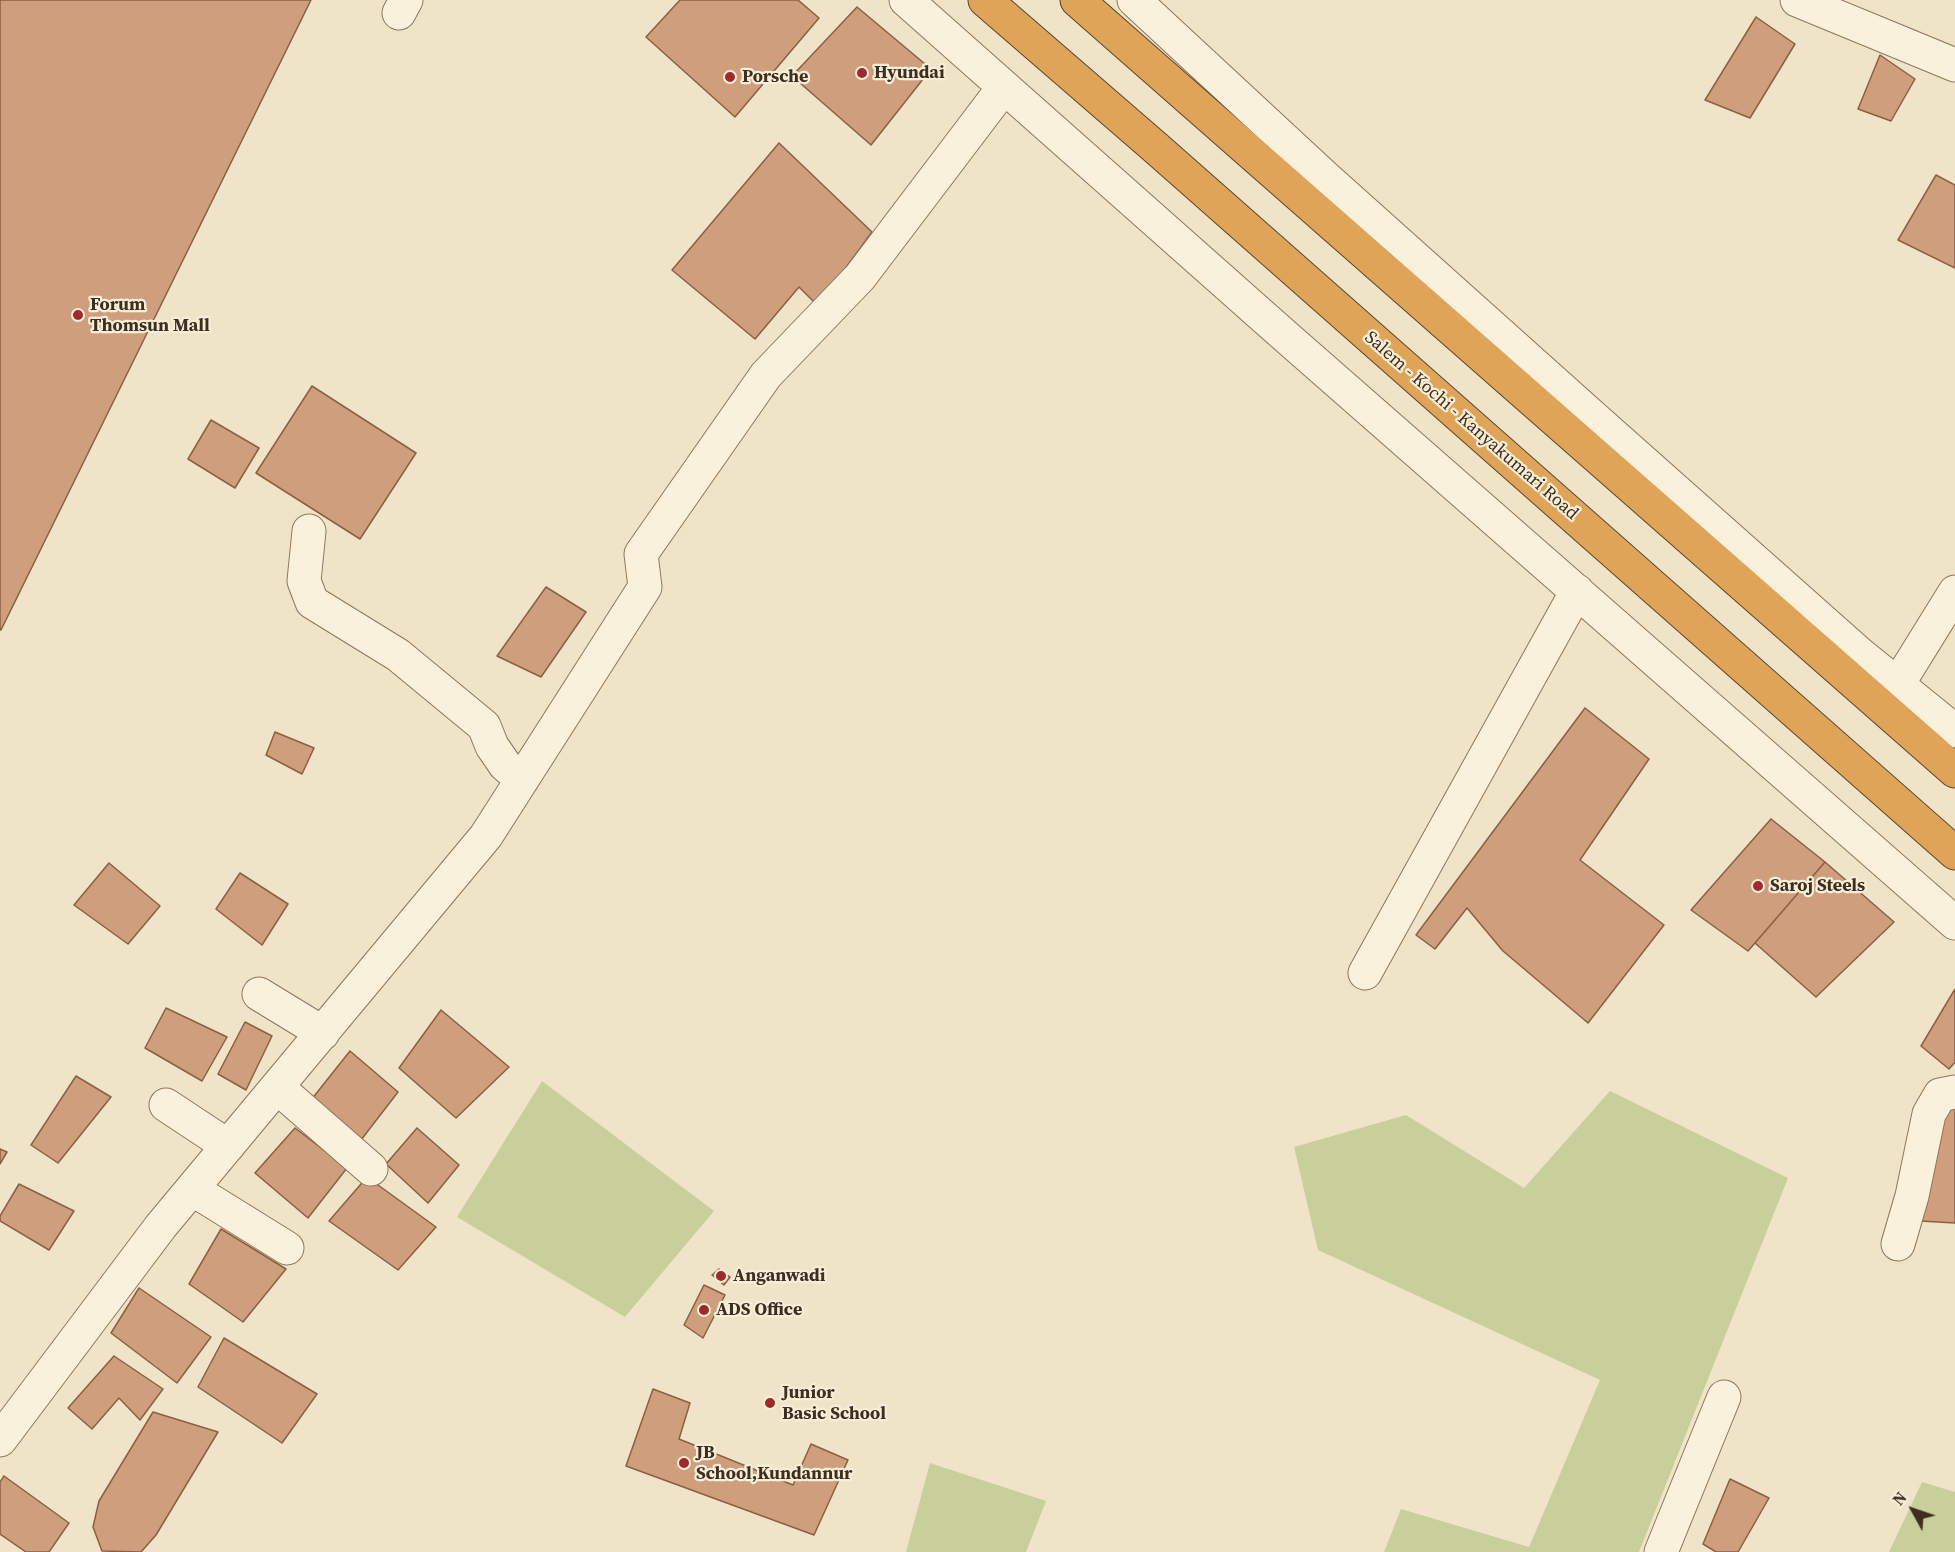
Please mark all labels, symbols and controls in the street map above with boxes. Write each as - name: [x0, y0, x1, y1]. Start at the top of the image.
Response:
- place label: Hyundai: [874, 62, 945, 84]
- place label: Porsche: [742, 66, 808, 88]
- marker: Hyundai: [855, 66, 869, 80]
- marker: Porsche: [723, 70, 737, 84]
- place label: Forum Thomsun Mall: [90, 294, 210, 336]
- marker: Forum Thomsun Mall: [71, 308, 85, 322]
- street label: Salem - Kochi - Kanyakumari Road: [1360, 327, 1582, 525]
- place label: Saroj Steels: [1770, 875, 1865, 897]
- marker: Saroj Steels: [1751, 879, 1765, 893]
- place label: Anganwadi: [733, 1265, 825, 1287]
- marker: Anganwadi: [714, 1269, 728, 1283]
- place label: ADS Office: [716, 1299, 802, 1321]
- marker: ADS Office: [697, 1303, 711, 1317]
- place label: Junior Basic School: [782, 1382, 886, 1424]
- marker: Junior Basic School: [763, 1396, 777, 1410]
- place label: JB School,Kundannur: [696, 1442, 852, 1484]
- marker: JB School,Kundannur: [677, 1456, 691, 1470]
- north arrow: [1883, 1480, 1943, 1540]
- text: N: [1887, 1487, 1911, 1510]

